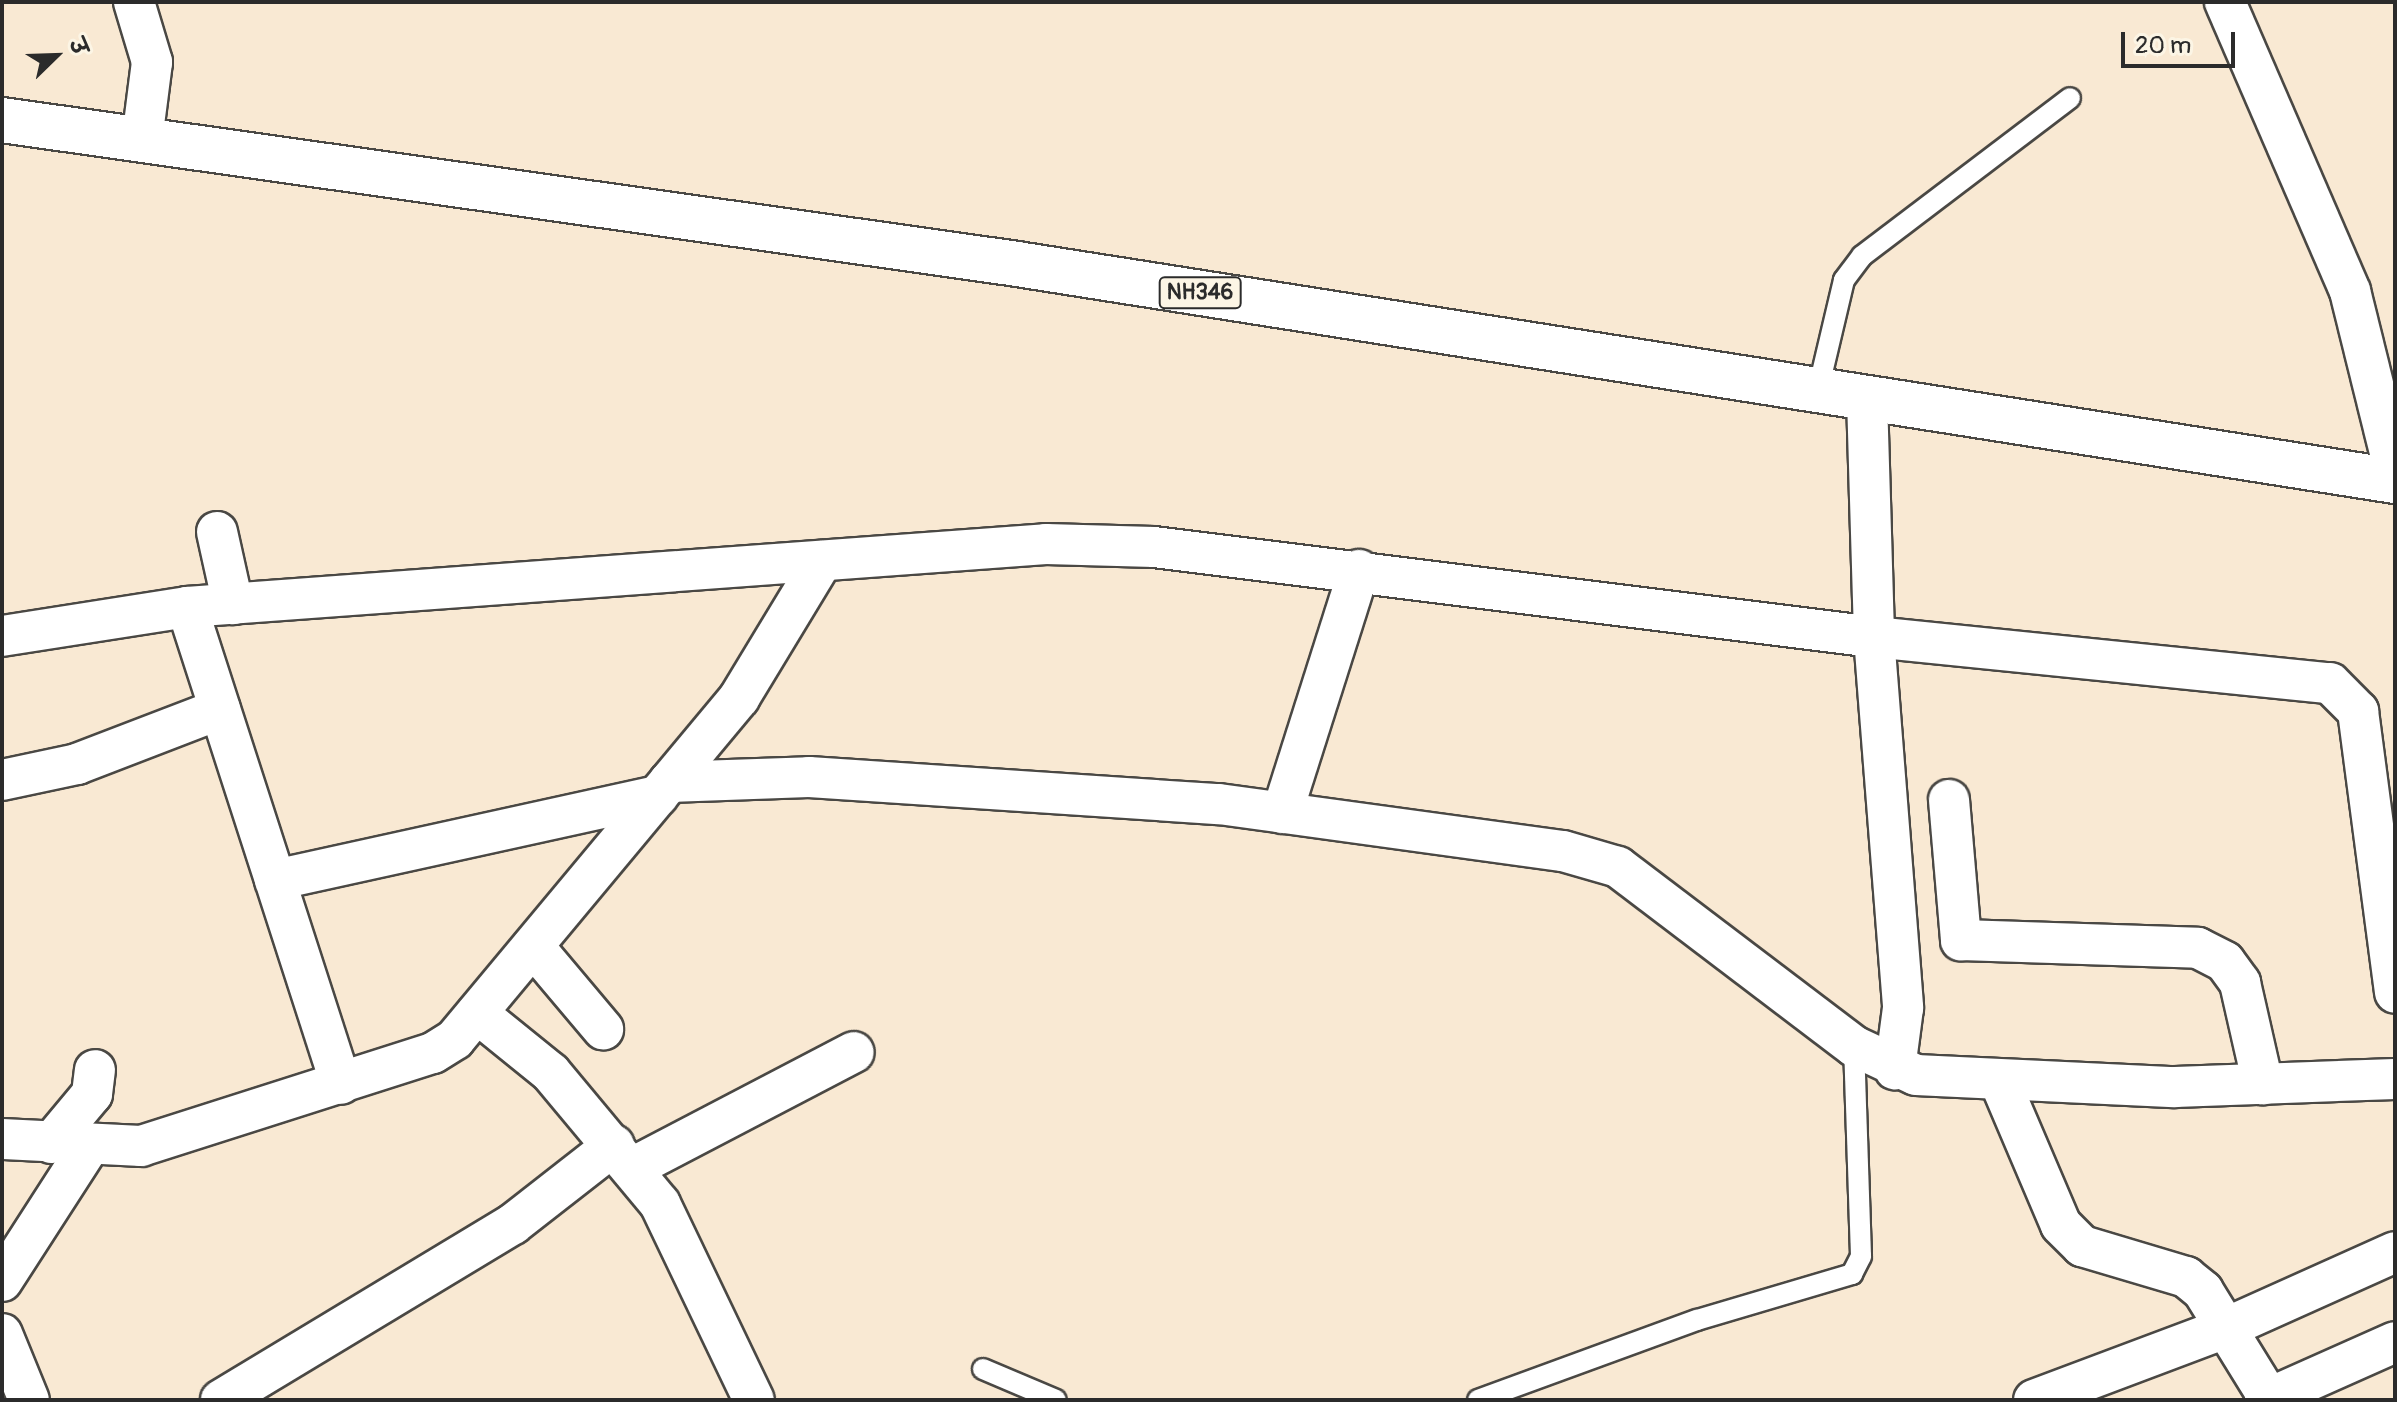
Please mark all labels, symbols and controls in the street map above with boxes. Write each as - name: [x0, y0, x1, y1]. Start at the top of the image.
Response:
- north arrow: [16, 16, 96, 96]
- scale bar: [2125, 16, 2239, 66]
- text: 20 m: [2135, 31, 2191, 60]
- text: उ: [62, 34, 94, 59]
- road number: NH346: [1158, 275, 1242, 311]

